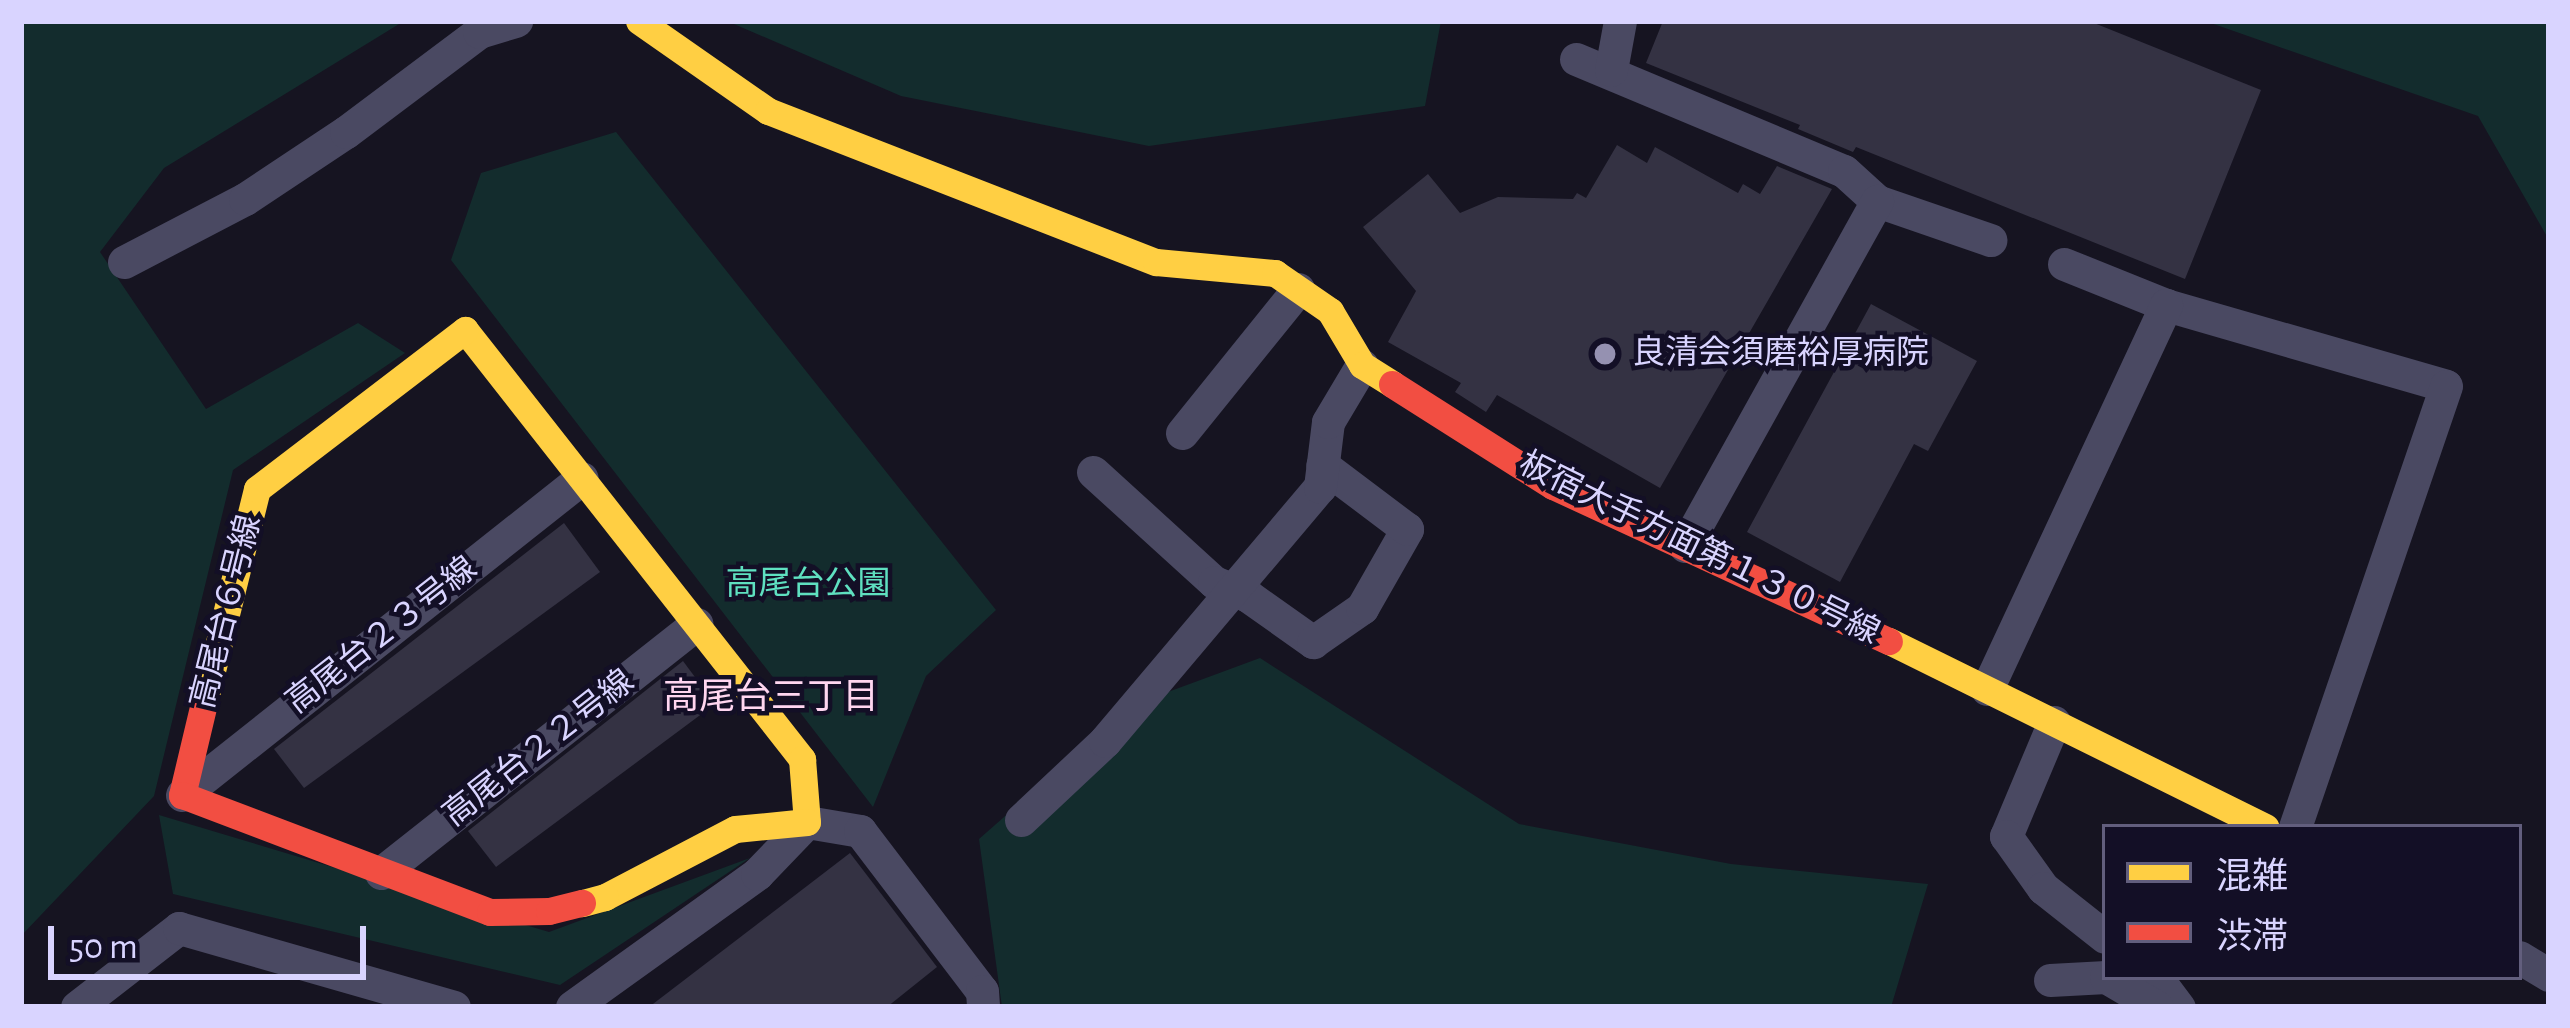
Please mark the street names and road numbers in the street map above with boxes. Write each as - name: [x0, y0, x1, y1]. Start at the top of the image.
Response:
- street label: 板宿大手方面第１３０号線: [1512, 444, 1886, 654]
- street label: 高尾台６号線: [184, 511, 270, 713]
- street label: 高尾台２３号線: [279, 549, 485, 723]
- street label: 高尾台２２号線: [436, 662, 642, 836]

